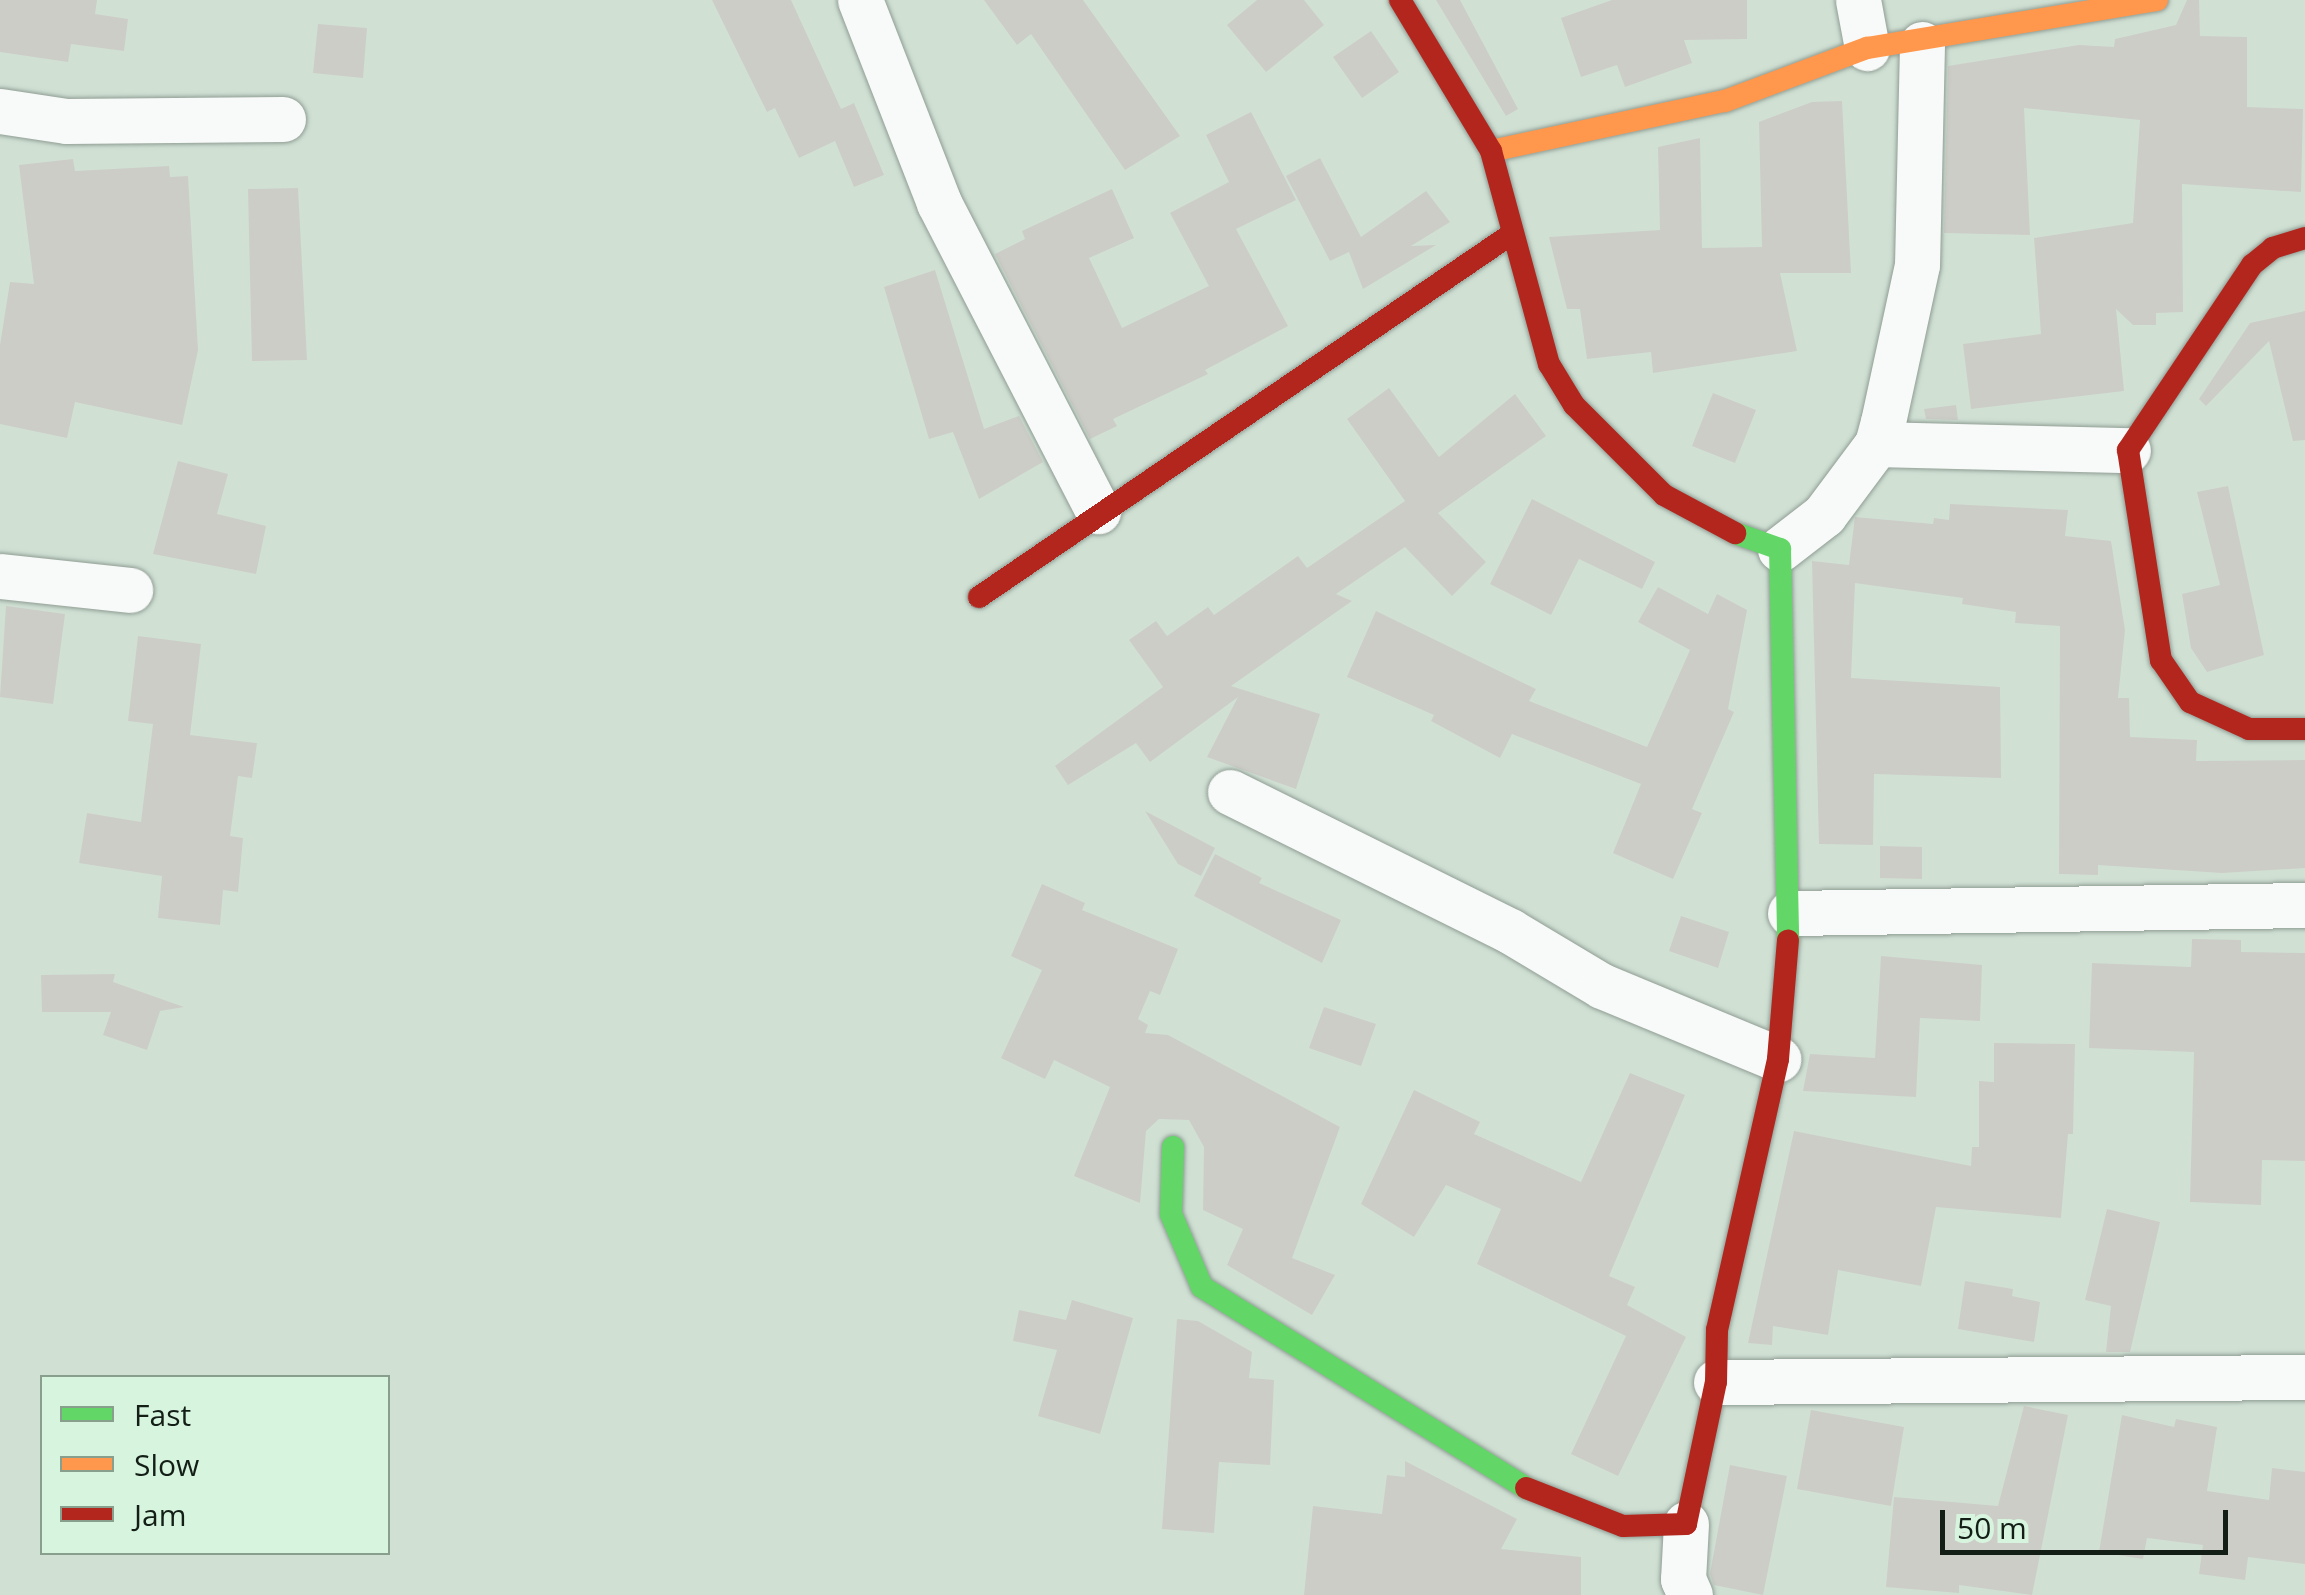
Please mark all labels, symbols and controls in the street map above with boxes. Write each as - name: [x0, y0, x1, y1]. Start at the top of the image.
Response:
- legend: [40, 1375, 390, 1555]
- text: Fast: [134, 1394, 191, 1435]
- text: Slow: [134, 1444, 199, 1485]
- scale bar: [1945, 1490, 2232, 1552]
- text: Jam: [134, 1494, 187, 1535]
- text: 50 m: [1957, 1507, 2027, 1548]

